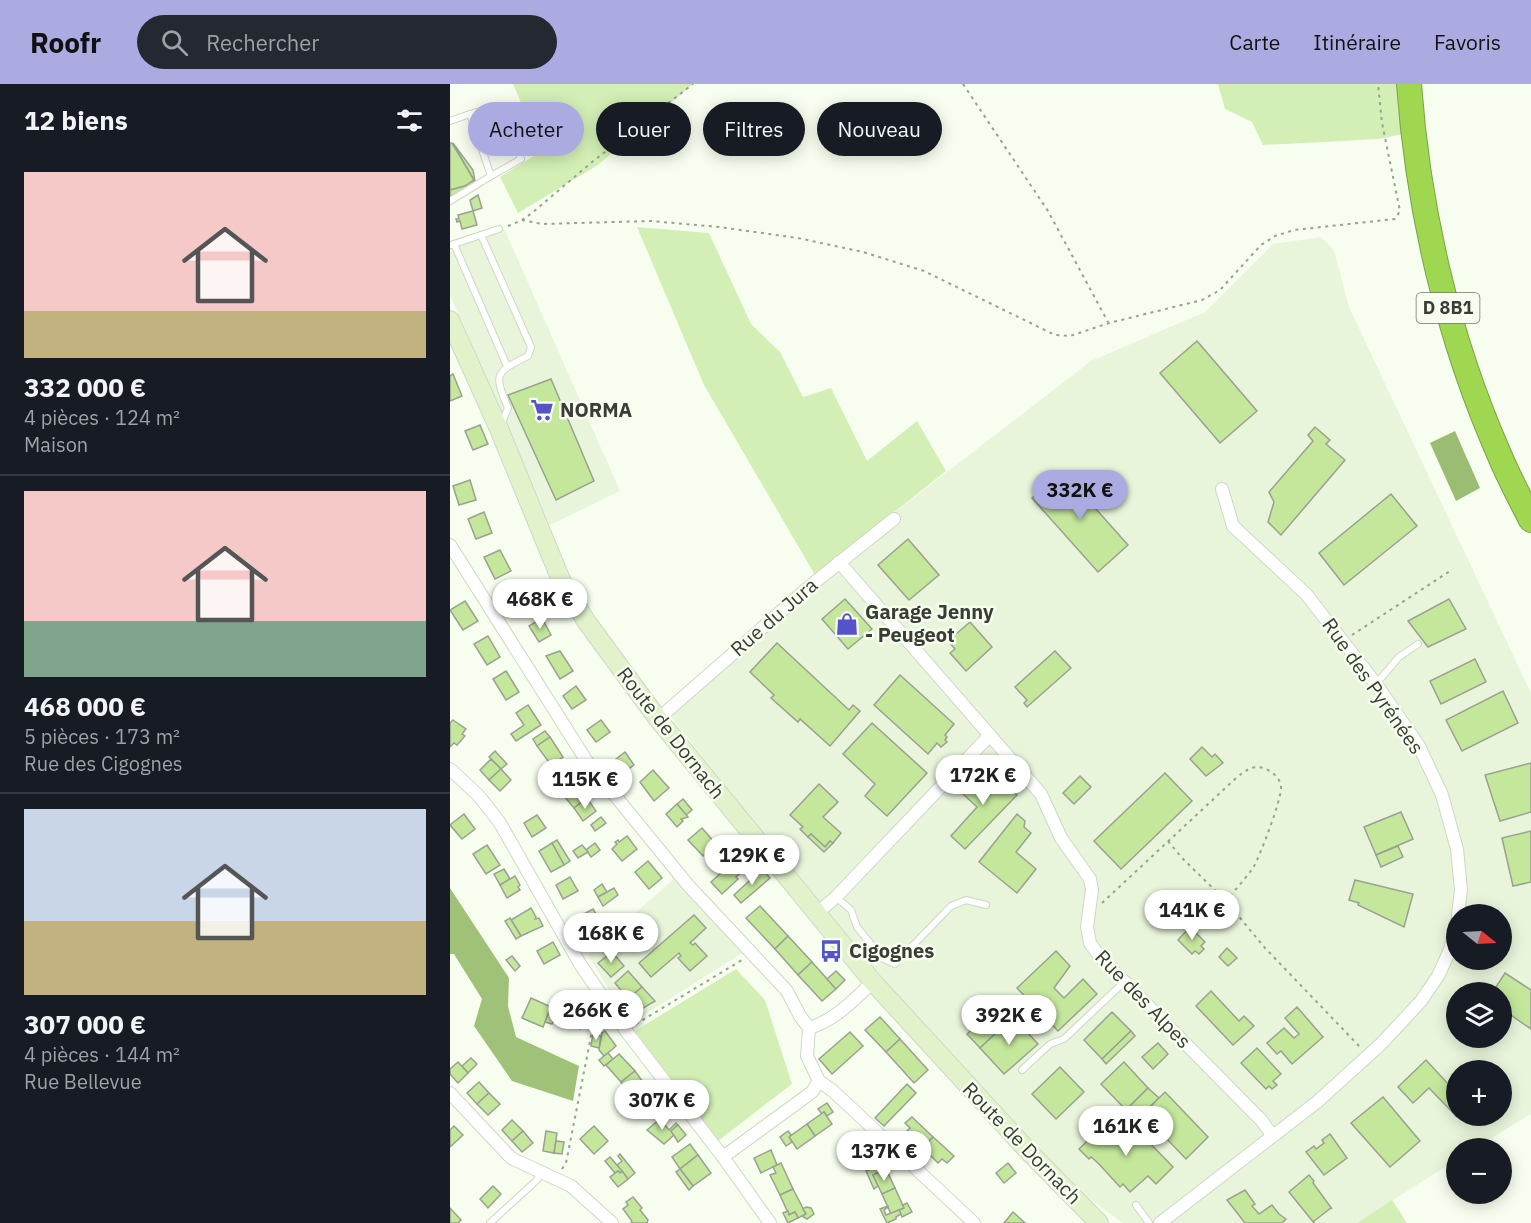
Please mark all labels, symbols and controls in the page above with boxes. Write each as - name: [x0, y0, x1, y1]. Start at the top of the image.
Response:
- search box: [137, 15, 557, 69]
- text: Roofr: [30, 24, 101, 61]
- icon: search: [158, 26, 191, 59]
- text: Rechercher: [206, 28, 319, 57]
- text: Carte: [1229, 28, 1280, 56]
- text: Itinéraire: [1313, 28, 1401, 56]
- text: Favoris: [1434, 28, 1501, 56]
- chip: Acheter: [468, 102, 584, 156]
- chip: Louer: [596, 102, 691, 156]
- chip: Filtres: [703, 102, 805, 156]
- chip: Nouveau: [817, 102, 942, 156]
- text: 12 biens: [24, 103, 128, 137]
- icon: filters: [393, 104, 426, 137]
- icon: home: [171, 211, 279, 319]
- road number: D 8B1: [1416, 293, 1480, 323]
- text: 332 000 €: [24, 370, 146, 404]
- place label: NORMA: [560, 396, 633, 423]
- supermarket icon: NORMA: [529, 397, 555, 423]
- text: 4 pièces · 124 m²: [24, 404, 180, 431]
- text: Maison: [24, 431, 88, 458]
- pin: 332K €: [1031, 470, 1129, 521]
- text: 332K €: [1046, 476, 1114, 503]
- icon: home: [171, 530, 279, 638]
- street label: Rue du Jura: [724, 571, 823, 662]
- pin: 468K €: [491, 579, 589, 630]
- text: 468K €: [506, 585, 574, 612]
- place label: Garage Jenny - Peugeot: [865, 598, 994, 648]
- shop icon: Garage Jenny - Peugeot: [834, 611, 860, 637]
- street label: Rue des Pyrénées: [1316, 612, 1430, 759]
- street label: Route de Dornach: [611, 661, 731, 804]
- text: 468 000 €: [24, 689, 146, 723]
- text: 5 pièces · 173 m²: [24, 723, 180, 750]
- text: Rue des Cigognes: [24, 750, 183, 777]
- pin: 172K €: [934, 755, 1032, 806]
- pin: 115K €: [536, 759, 634, 810]
- text: 172K €: [949, 761, 1017, 788]
- text: 115K €: [551, 765, 619, 792]
- pin: 129K €: [703, 835, 801, 886]
- text: 129K €: [718, 841, 786, 868]
- icon: home: [171, 848, 279, 956]
- pin: 141K €: [1143, 890, 1241, 941]
- text: 141K €: [1158, 896, 1226, 923]
- north arrow: [1446, 904, 1512, 970]
- map controls: [1446, 904, 1512, 1204]
- pin: 168K €: [562, 913, 660, 964]
- text: 168K €: [577, 919, 645, 946]
- place label: Cigognes: [849, 937, 934, 964]
- bus stop icon: Cigognes: [818, 938, 844, 964]
- street label: Rue des Alpes: [1089, 943, 1197, 1054]
- button: layers: [1446, 982, 1512, 1048]
- pin: 266K €: [547, 990, 645, 1041]
- pin: 392K €: [960, 995, 1058, 1046]
- text: 266K €: [562, 996, 630, 1023]
- text: 392K €: [975, 1001, 1043, 1028]
- text: 307 000 €: [24, 1007, 146, 1041]
- text: 4 pièces · 144 m²: [24, 1041, 180, 1068]
- button: +: [1446, 1060, 1512, 1126]
- text: Rue Bellevue: [24, 1068, 142, 1095]
- street label: Route de Dornach: [957, 1076, 1088, 1210]
- pin: 307K €: [613, 1080, 711, 1131]
- text: 307K €: [628, 1086, 696, 1113]
- pin: 161K €: [1077, 1106, 1175, 1157]
- text: 161K €: [1092, 1112, 1160, 1139]
- pin: 137K €: [835, 1131, 933, 1182]
- text: 137K €: [850, 1137, 918, 1164]
- button: −: [1446, 1138, 1512, 1204]

